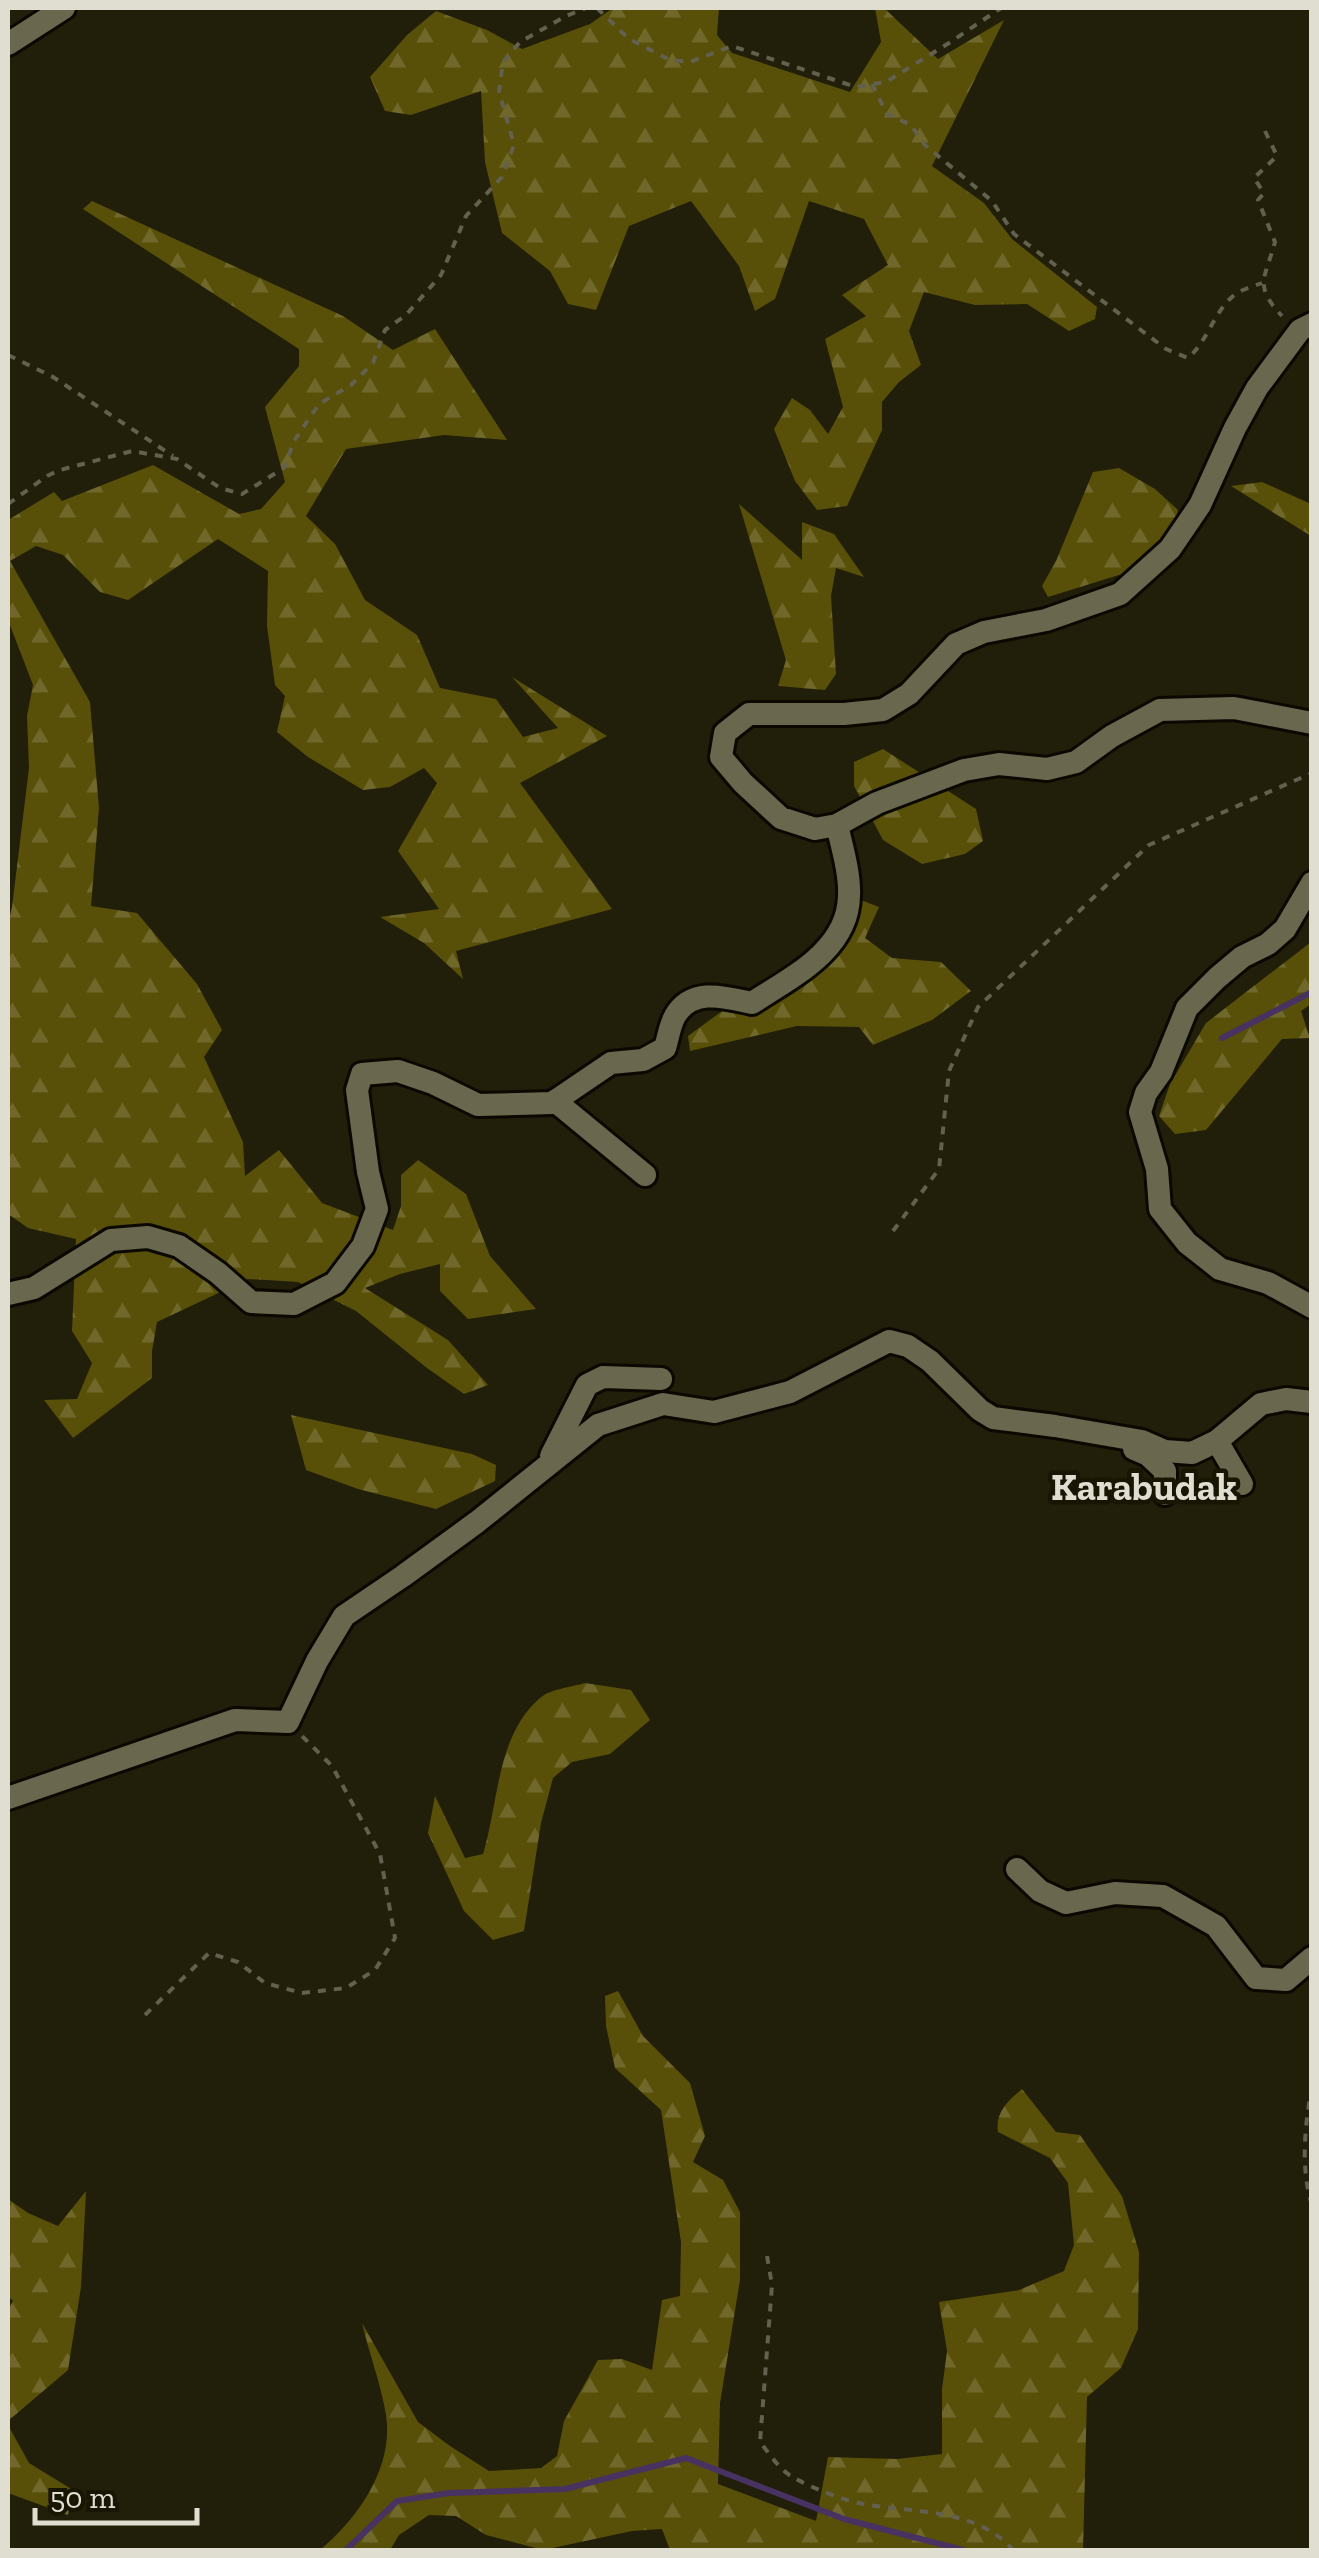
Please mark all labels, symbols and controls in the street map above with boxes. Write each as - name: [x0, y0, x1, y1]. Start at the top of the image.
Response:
- district label: Karabudak: [1051, 1464, 1237, 1510]
- scale bar: [35, 2463, 198, 2525]
- text: 50 m: [50, 2480, 115, 2516]

